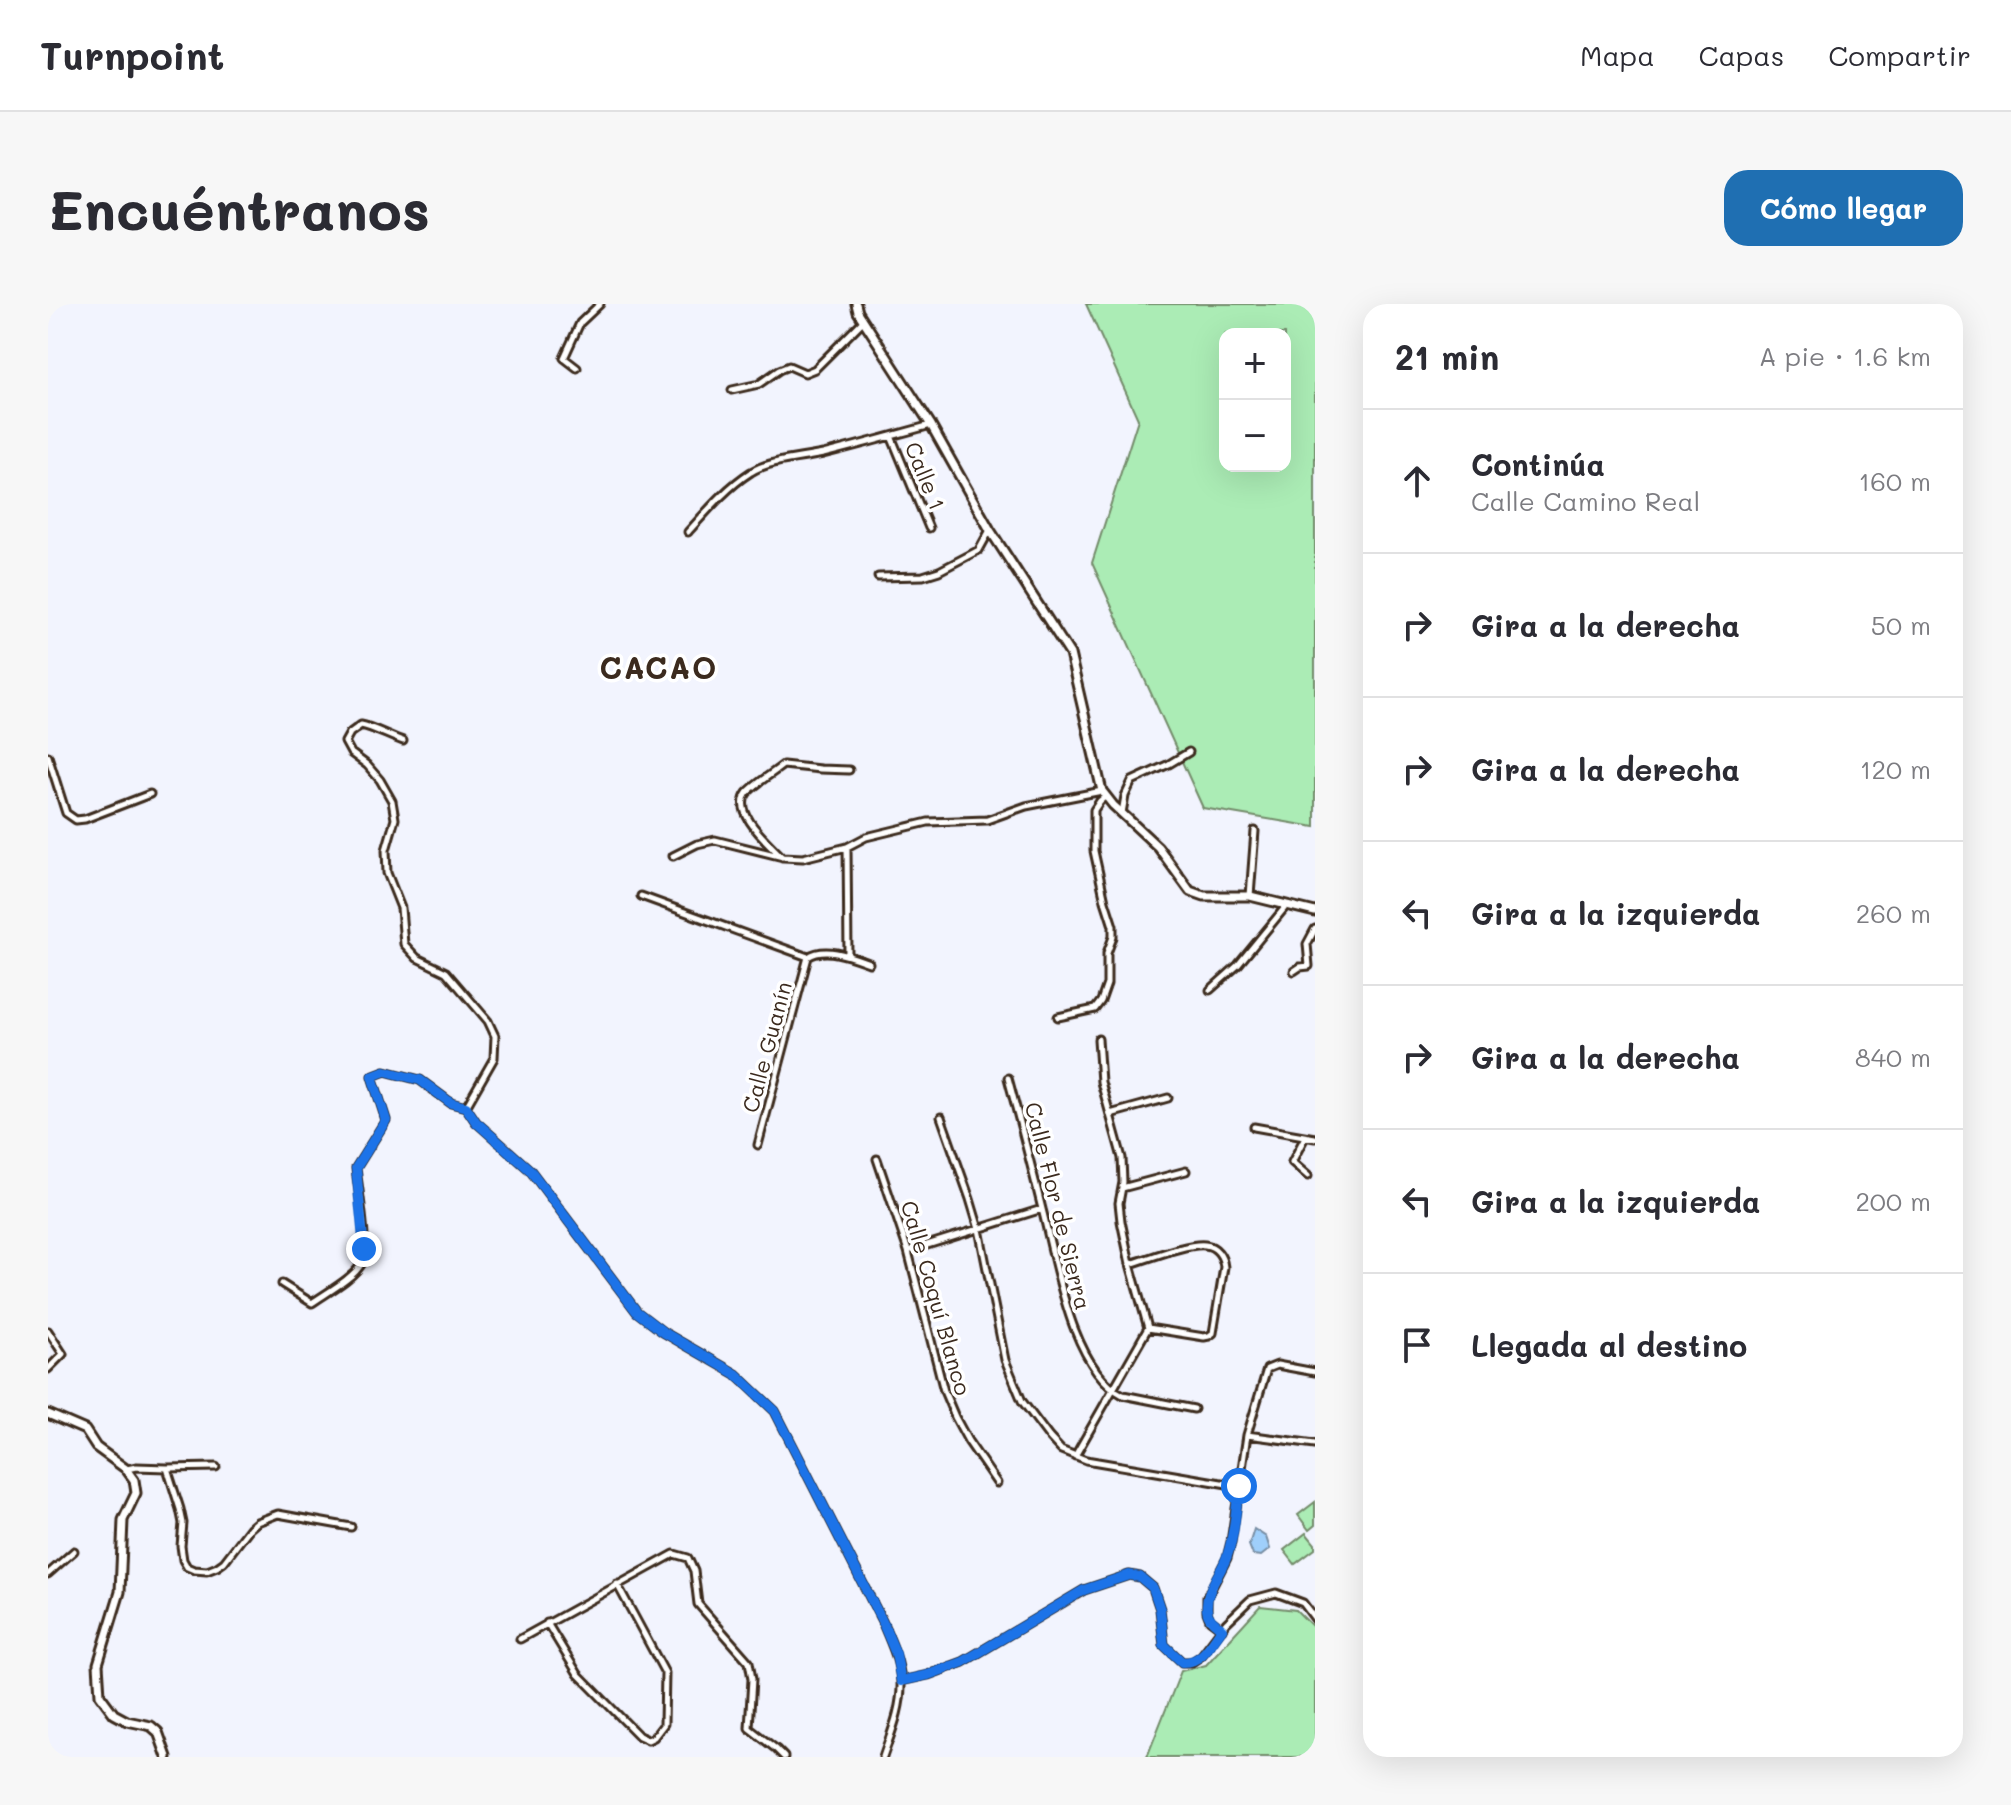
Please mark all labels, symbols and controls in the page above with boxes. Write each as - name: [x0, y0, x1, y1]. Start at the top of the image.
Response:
- text: Turnpoint: [40, 30, 224, 80]
- text: Mapa: [1580, 37, 1655, 73]
- text: Capas: [1699, 37, 1784, 73]
- text: Compartir: [1828, 37, 1971, 73]
- button: Cómo llegar: [1724, 170, 1963, 246]
- text: Encuéntranos: [48, 172, 430, 245]
- map controls: [1219, 328, 1291, 472]
- button: +: [1219, 328, 1291, 400]
- text: 21 min: [1395, 334, 1499, 379]
- text: A pie · 1.6 km: [1759, 339, 1931, 373]
- button: −: [1219, 400, 1291, 472]
- street label: Calle 1: [899, 437, 952, 514]
- text: Continúa: [1471, 444, 1605, 484]
- icon: ahead: [1395, 459, 1439, 503]
- text: 160 m: [1859, 464, 1931, 498]
- text: Calle Camino Real: [1471, 484, 1700, 518]
- icon: right: [1395, 603, 1439, 647]
- text: Gira a la derecha: [1471, 605, 1740, 645]
- text: 50 m: [1871, 608, 1931, 642]
- district label: CACAO: [600, 647, 718, 687]
- icon: right: [1395, 747, 1439, 791]
- text: Gira a la derecha: [1471, 749, 1740, 789]
- text: 120 m: [1860, 752, 1931, 786]
- icon: left: [1395, 891, 1439, 935]
- text: Gira a la izquierda: [1471, 893, 1760, 933]
- text: 260 m: [1856, 896, 1931, 930]
- street label: Calle Guanín: [735, 978, 798, 1116]
- icon: right: [1395, 1035, 1439, 1079]
- text: Gira a la derecha: [1471, 1037, 1740, 1077]
- text: 840 m: [1855, 1040, 1931, 1074]
- street label: Calle Flor de Sierra: [1019, 1099, 1098, 1313]
- icon: left: [1395, 1179, 1439, 1223]
- text: Gira a la izquierda: [1471, 1181, 1760, 1221]
- text: 200 m: [1855, 1184, 1931, 1218]
- street label: Calle Coquí Blanco: [895, 1197, 978, 1398]
- route end: [346, 1231, 382, 1267]
- icon: arrive: [1395, 1323, 1439, 1367]
- text: Llegada al destino: [1471, 1325, 1747, 1365]
- route start: [1221, 1468, 1257, 1504]

